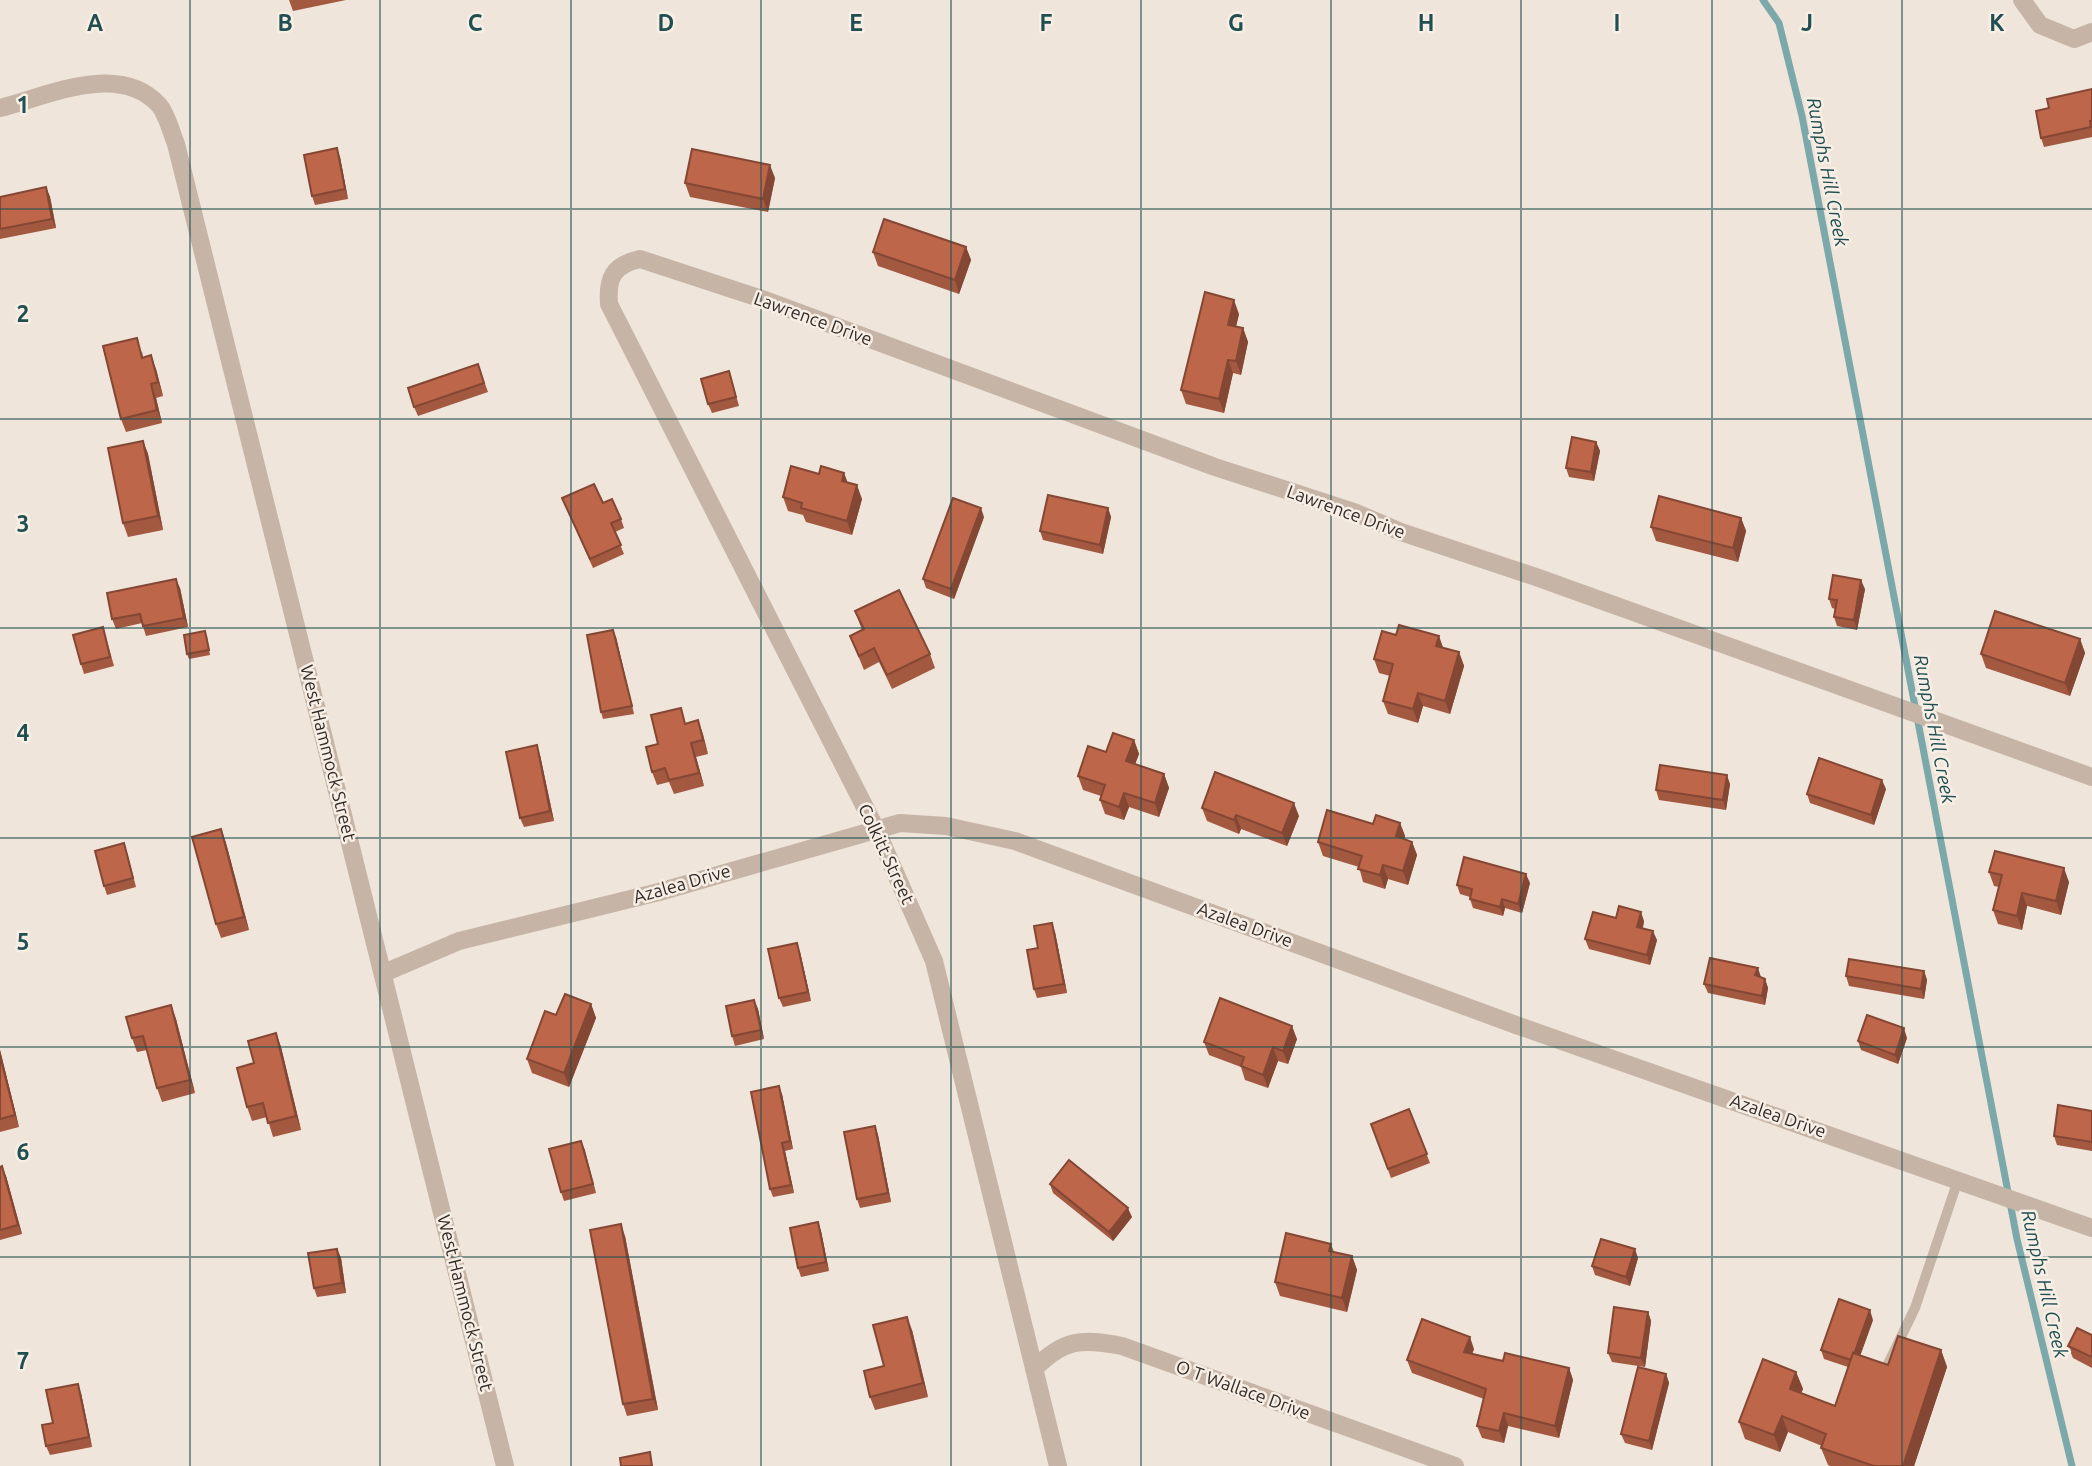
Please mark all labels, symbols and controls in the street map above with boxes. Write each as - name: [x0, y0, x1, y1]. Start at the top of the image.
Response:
- text: A: [87, 10, 103, 35]
- text: B: [277, 10, 293, 35]
- text: C: [468, 10, 483, 35]
- text: D: [658, 10, 674, 35]
- text: E: [849, 10, 863, 35]
- text: F: [1040, 10, 1053, 35]
- text: G: [1228, 10, 1244, 35]
- text: H: [1418, 10, 1434, 35]
- text: I: [1614, 10, 1620, 35]
- text: J: [1801, 10, 1813, 35]
- text: K: [1989, 10, 2005, 35]
- text: 1: [17, 92, 29, 117]
- water label: Rumphs Hill Creek: [1803, 96, 1853, 249]
- street label: Lawrence Drive: [752, 287, 875, 349]
- text: 2: [17, 301, 29, 326]
- street label: Lawrence Drive: [1285, 480, 1408, 542]
- text: 3: [17, 511, 29, 536]
- water label: Rumphs Hill Creek: [1910, 653, 1960, 806]
- street label: West Hammock Street: [297, 663, 361, 843]
- text: 4: [17, 720, 30, 745]
- street label: Colkitt Street: [855, 800, 919, 907]
- street label: Azalea Drive: [631, 860, 733, 906]
- street label: Azalea Drive: [1195, 898, 1296, 951]
- text: 5: [17, 929, 29, 954]
- street label: Azalea Drive: [1728, 1089, 1829, 1141]
- text: 6: [17, 1139, 30, 1164]
- water label: Rumphs Hill Creek: [2017, 1208, 2073, 1360]
- street label: West Hammock Street: [434, 1213, 498, 1393]
- text: 7: [17, 1348, 29, 1373]
- street label: O T Wallace Drive: [1173, 1355, 1313, 1423]

